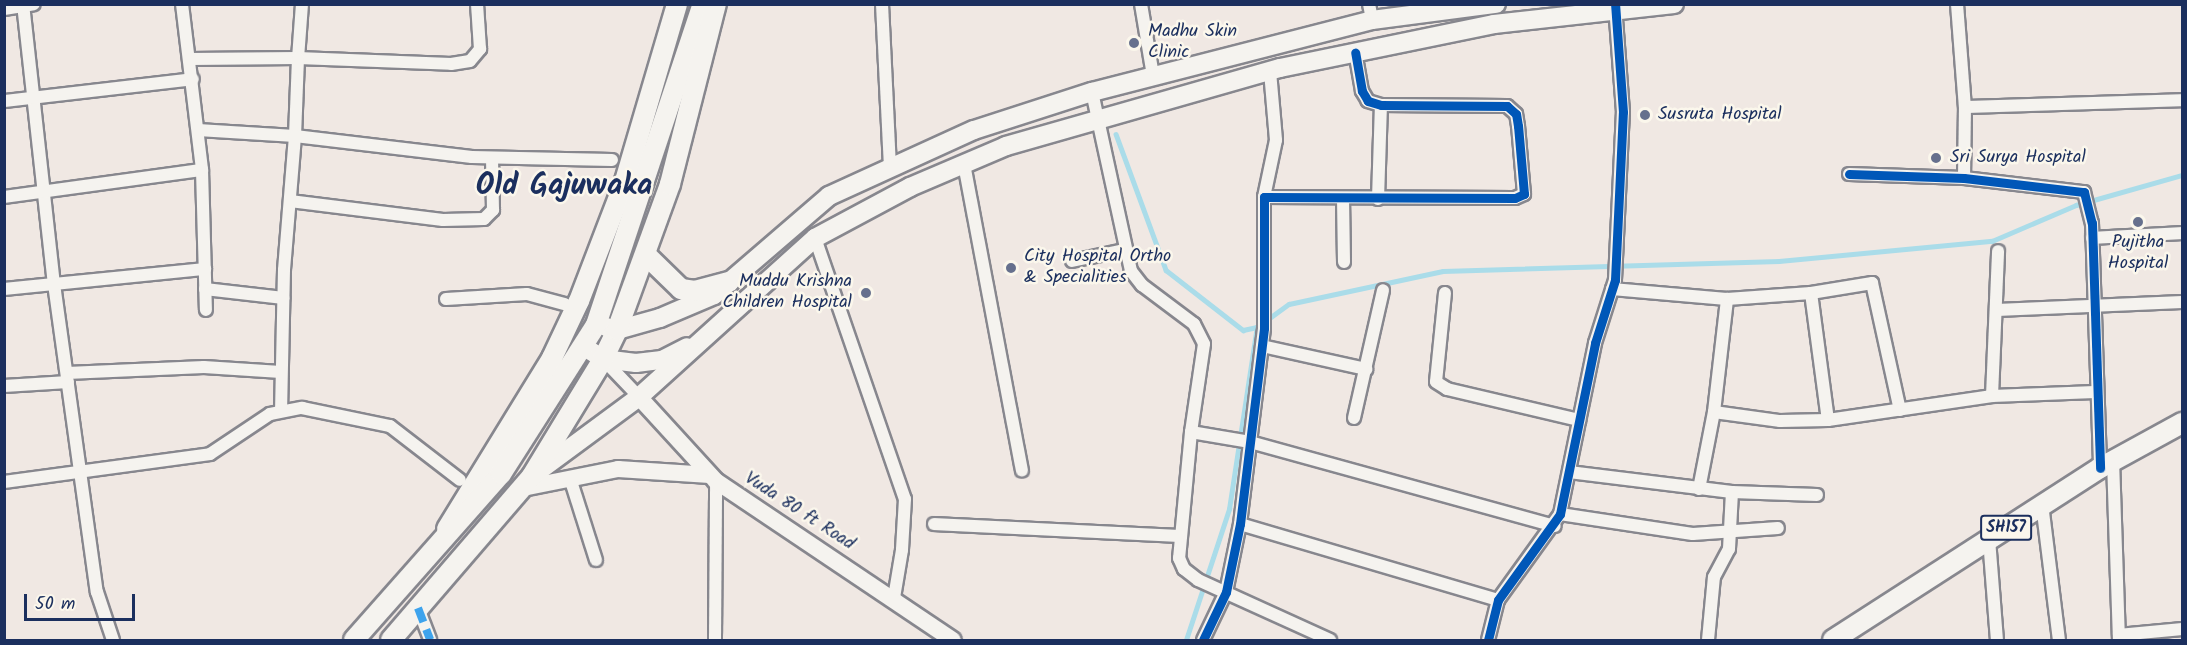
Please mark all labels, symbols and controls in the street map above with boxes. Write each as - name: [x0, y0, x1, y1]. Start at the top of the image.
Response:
- place label: Madhu Skin Clinic: [1148, 22, 1237, 64]
- marker: Madhu Skin Clinic: [1125, 34, 1143, 52]
- place label: Susruta Hospital: [1658, 104, 1782, 126]
- marker: Susruta Hospital: [1636, 106, 1654, 124]
- place label: Sri Surya Hospital: [1950, 147, 2086, 169]
- marker: Sri Surya Hospital: [1927, 149, 1945, 167]
- district label: Old Gajuwaka: [476, 168, 652, 204]
- marker: Pujitha Hospital: [2129, 213, 2147, 231]
- place label: Pujitha Hospital: [2108, 233, 2168, 276]
- place label: City Hospital Ortho & Specialities: [1024, 247, 1171, 290]
- marker: City Hospital Ortho & Specialities: [1002, 259, 1020, 277]
- place label: Muddu Krishna Children Hospital: [722, 272, 852, 314]
- marker: Muddu Krishna Children Hospital: [857, 284, 875, 302]
- street label: Vuda 80 ft Road: [740, 468, 858, 556]
- road number: SH157: [1979, 515, 2033, 541]
- scale bar: [27, 582, 138, 620]
- text: 50 m: [35, 590, 75, 619]

